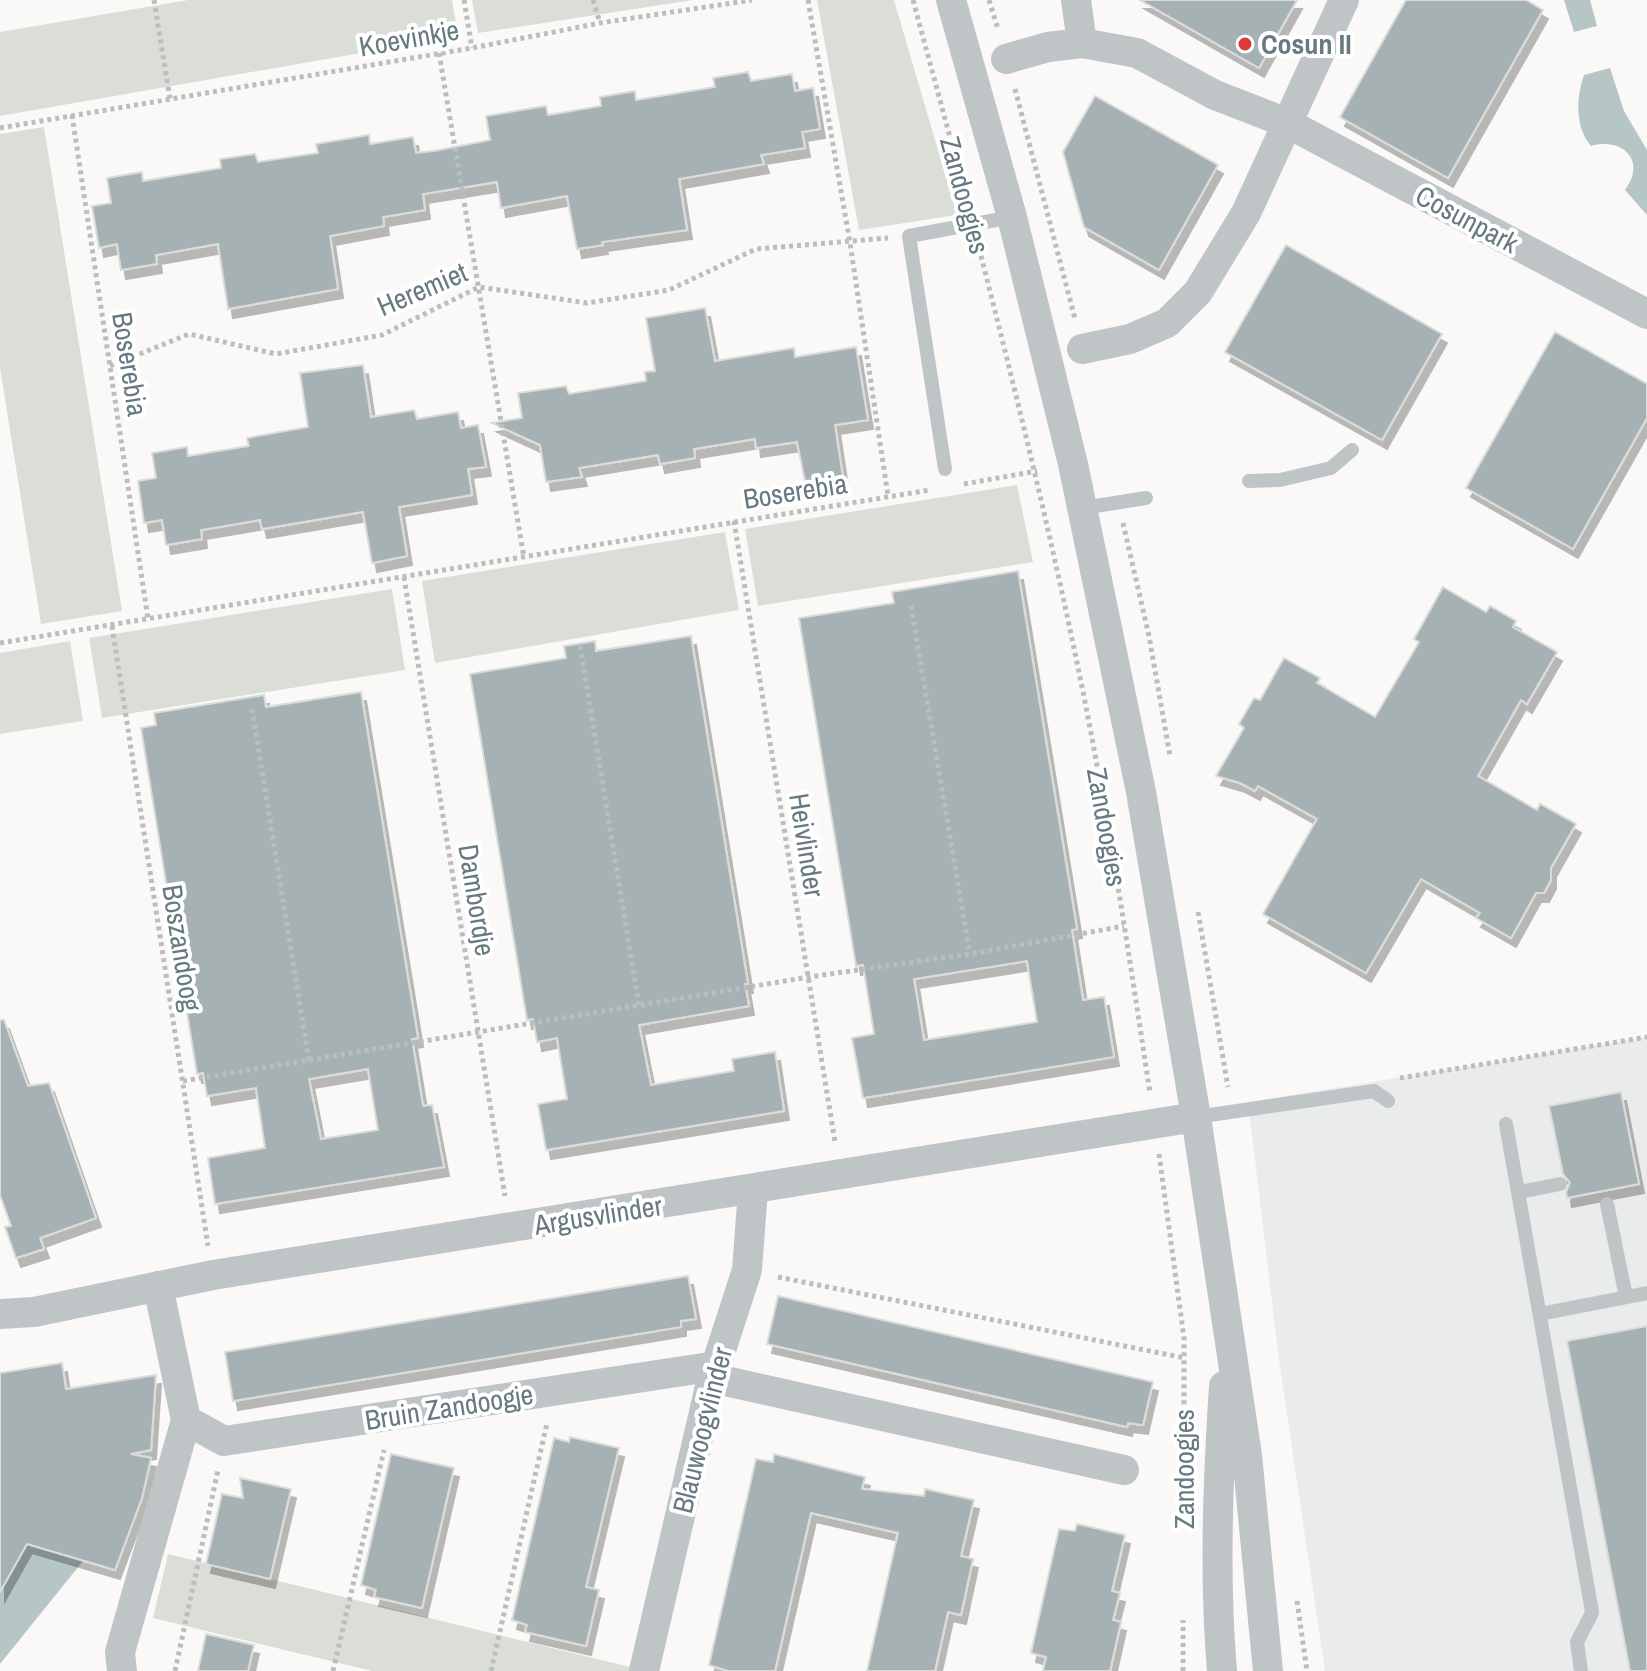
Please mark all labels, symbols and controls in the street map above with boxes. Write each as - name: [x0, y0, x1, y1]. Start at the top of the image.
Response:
- street label: Koevinkje: [356, 11, 462, 65]
- place label: Cosun II: [1261, 25, 1352, 63]
- marker: Cosun II: [1236, 35, 1254, 53]
- street label: Zandoogjes: [931, 132, 999, 258]
- street label: Cosunpark: [1409, 176, 1525, 262]
- street label: Heremiet: [371, 253, 473, 325]
- street label: Boserebia: [103, 309, 157, 419]
- street label: Boserebia: [740, 464, 850, 518]
- street label: Zandoogjes: [1078, 765, 1136, 889]
- street label: Heivlinder: [780, 790, 834, 900]
- street label: Dambordje: [449, 842, 505, 958]
- street label: Boszandoog: [153, 882, 211, 1014]
- street label: Argusvlinder: [530, 1186, 665, 1244]
- street label: Blauwoogvlinder: [663, 1343, 741, 1517]
- street label: Bruin Zandoogje: [362, 1375, 536, 1439]
- street label: Zandoogjes: [1165, 1409, 1203, 1529]

